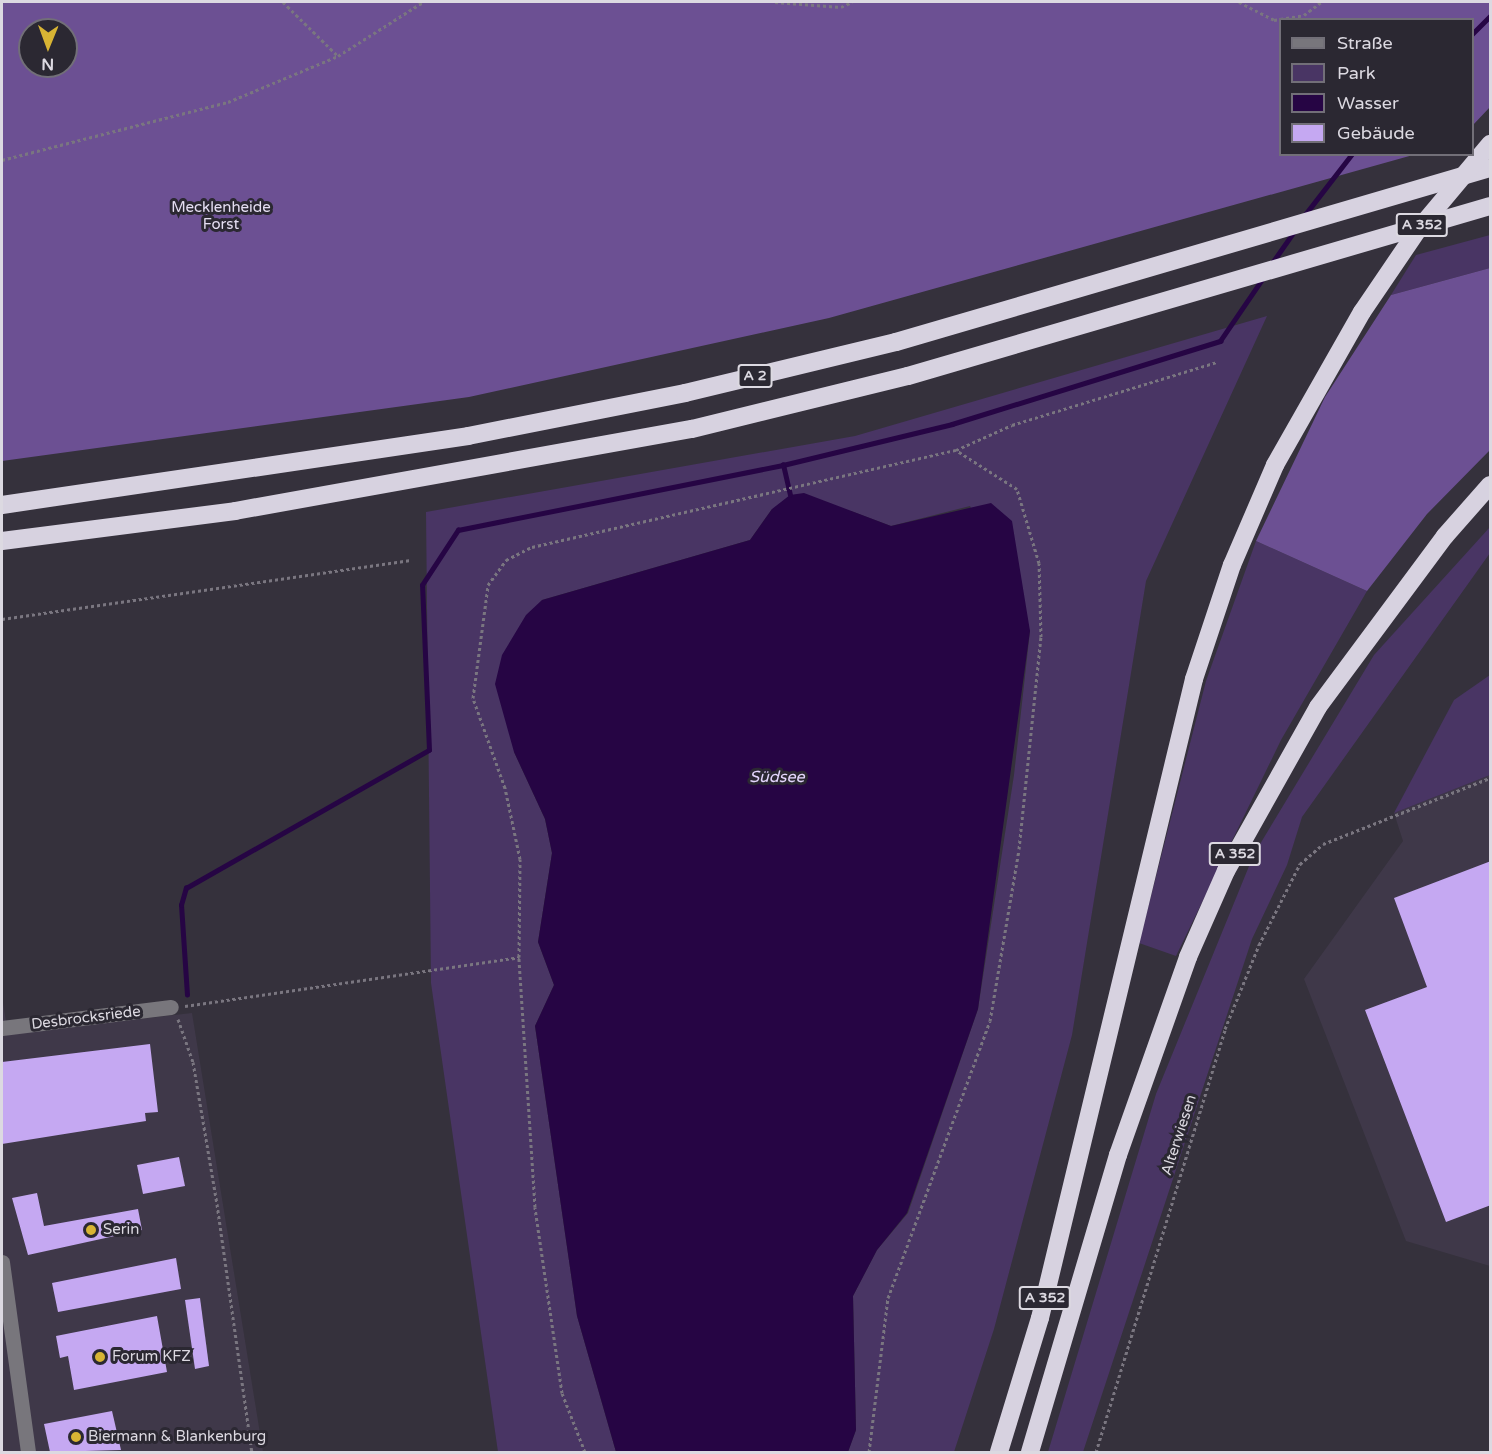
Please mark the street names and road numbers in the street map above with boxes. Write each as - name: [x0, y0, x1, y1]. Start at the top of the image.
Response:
- road number: A 352: [1395, 214, 1449, 236]
- road number: A 2: [737, 365, 773, 387]
- road number: A 352: [1208, 843, 1262, 865]
- street label: Desbrocksriede: [30, 1002, 142, 1034]
- street label: Alterwiesen: [1158, 1092, 1200, 1178]
- road number: A 352: [1018, 1287, 1072, 1309]

